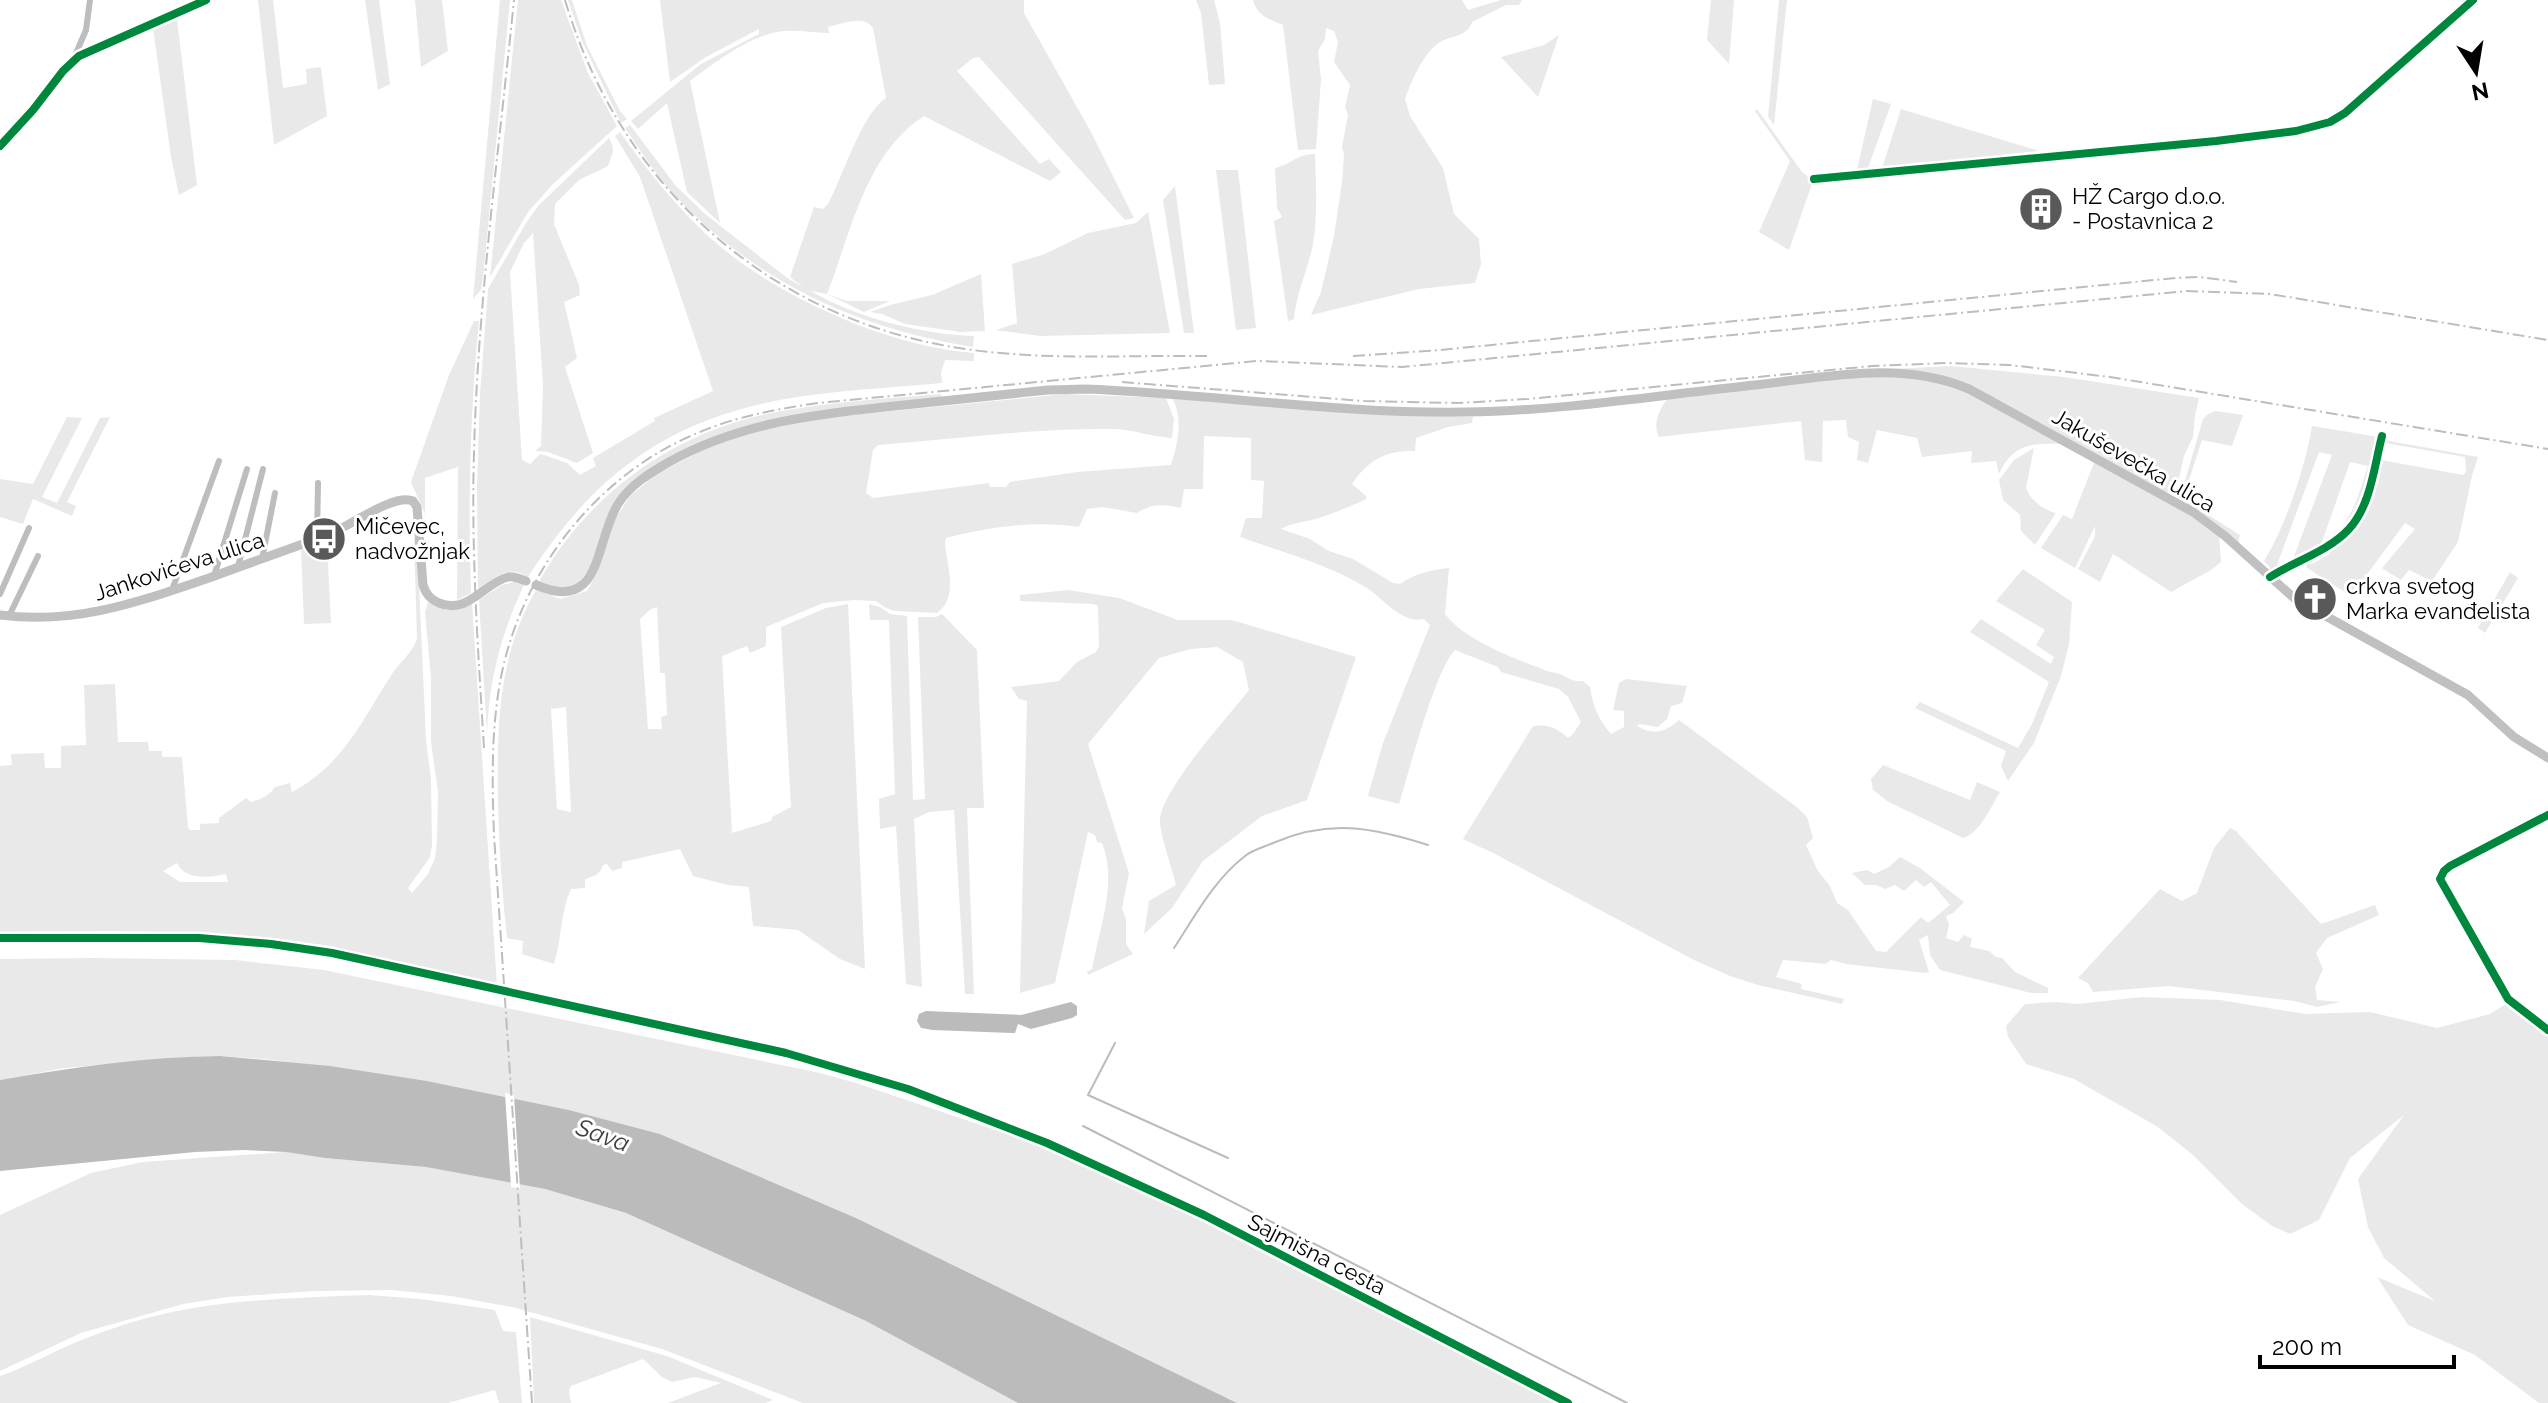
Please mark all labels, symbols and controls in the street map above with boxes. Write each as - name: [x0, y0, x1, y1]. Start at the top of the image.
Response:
- north arrow: [2436, 32, 2516, 112]
- text: N: [2469, 77, 2491, 106]
- place label: HŽ Cargo d.o.o. - Postavnica 2: [2072, 183, 2225, 234]
- building icon: HŽ Cargo d.o.o. - Postavnica 2: [2017, 185, 2065, 233]
- street label: Jakuševečka ulica: [2048, 403, 2220, 517]
- place label: Mičevec, nadvožnjak: [355, 513, 470, 564]
- bus stop icon: Mičevec, nadvožnjak: [300, 515, 348, 563]
- street label: Jankovićeva ulica: [91, 526, 267, 606]
- place label: crkva svetog Marka evanđelista: [2346, 573, 2530, 624]
- church icon: crkva svetog Marka evanđelista: [2291, 575, 2339, 623]
- water label: Sava: [572, 1112, 633, 1158]
- street label: Sajmišna cesta: [1244, 1208, 1390, 1300]
- scale bar: [2260, 1319, 2454, 1369]
- text: 200 m: [2272, 1332, 2342, 1361]

